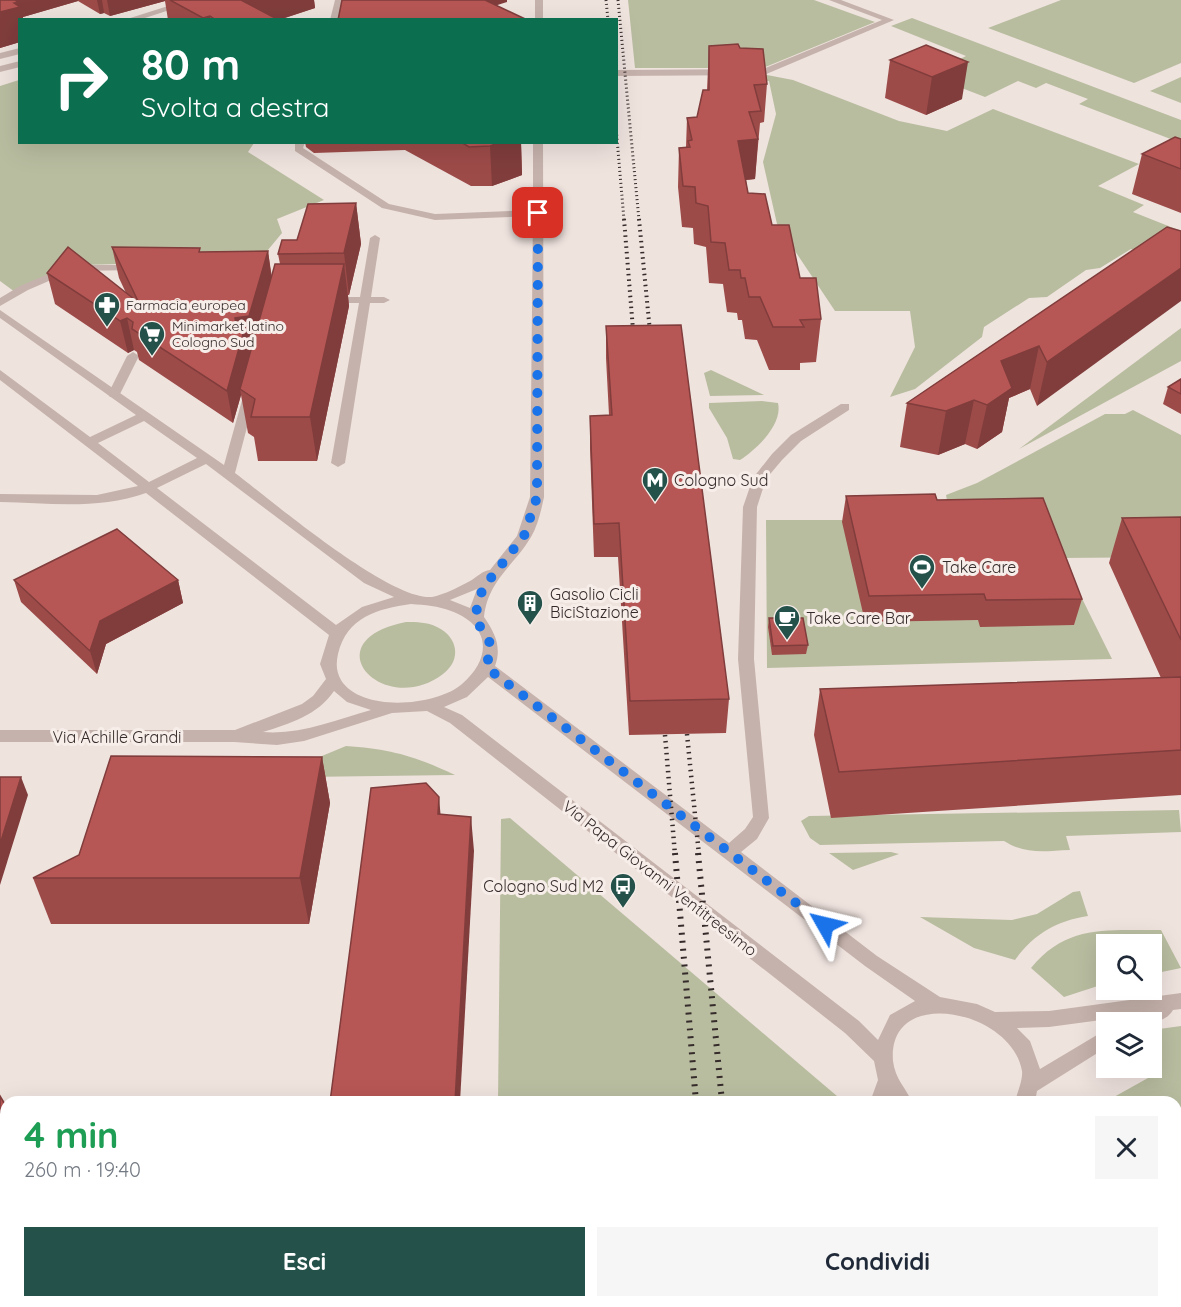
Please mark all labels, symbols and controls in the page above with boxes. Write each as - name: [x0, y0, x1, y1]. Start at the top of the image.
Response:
- text: 80 m: [141, 38, 240, 91]
- icon: right: [42, 42, 120, 120]
- text: Svolta a destra: [141, 90, 329, 124]
- pin: [512, 187, 563, 238]
- icon: arrive: [521, 196, 554, 229]
- pharmacy icon: Farmacia europea: [92, 290, 122, 328]
- place label: Farmacia europea: [126, 296, 246, 314]
- place label: Minimarket latino Cologno Sud: [172, 317, 284, 351]
- supermarket icon: Minimarket latino Cologno Sud: [137, 319, 167, 357]
- metro station icon: Cologno Sud: [640, 465, 670, 503]
- place label: Cologno Sud: [674, 470, 768, 490]
- sports icon: Take Care: [907, 552, 937, 590]
- place label: Take Care: [942, 557, 1016, 577]
- place label: Gasolio Cicli BiciStazione: [550, 584, 639, 622]
- building icon: Gasolio Cicli BiciStazione: [515, 588, 545, 626]
- cafe icon: Take Care Bar: [772, 603, 802, 641]
- place label: Take Care Bar: [806, 608, 911, 628]
- street label: Via Achille Grandi: [52, 727, 182, 747]
- street label: Via Papa Giovanni Ventitreesimo: [559, 796, 761, 960]
- bus stop icon: Cologno Sud M2: [608, 871, 638, 909]
- place label: Cologno Sud M2: [483, 876, 604, 896]
- position arrow: [793, 893, 857, 957]
- map controls: [1096, 934, 1162, 1078]
- button: search: [1096, 934, 1162, 1000]
- button: layers: [1096, 1012, 1162, 1078]
- text: 4 min: [24, 1112, 118, 1157]
- button: close: [1095, 1116, 1158, 1179]
- text: 260 m · 19:40: [24, 1157, 141, 1182]
- button: Esci: [24, 1227, 585, 1296]
- button: Condividi: [597, 1227, 1158, 1296]

